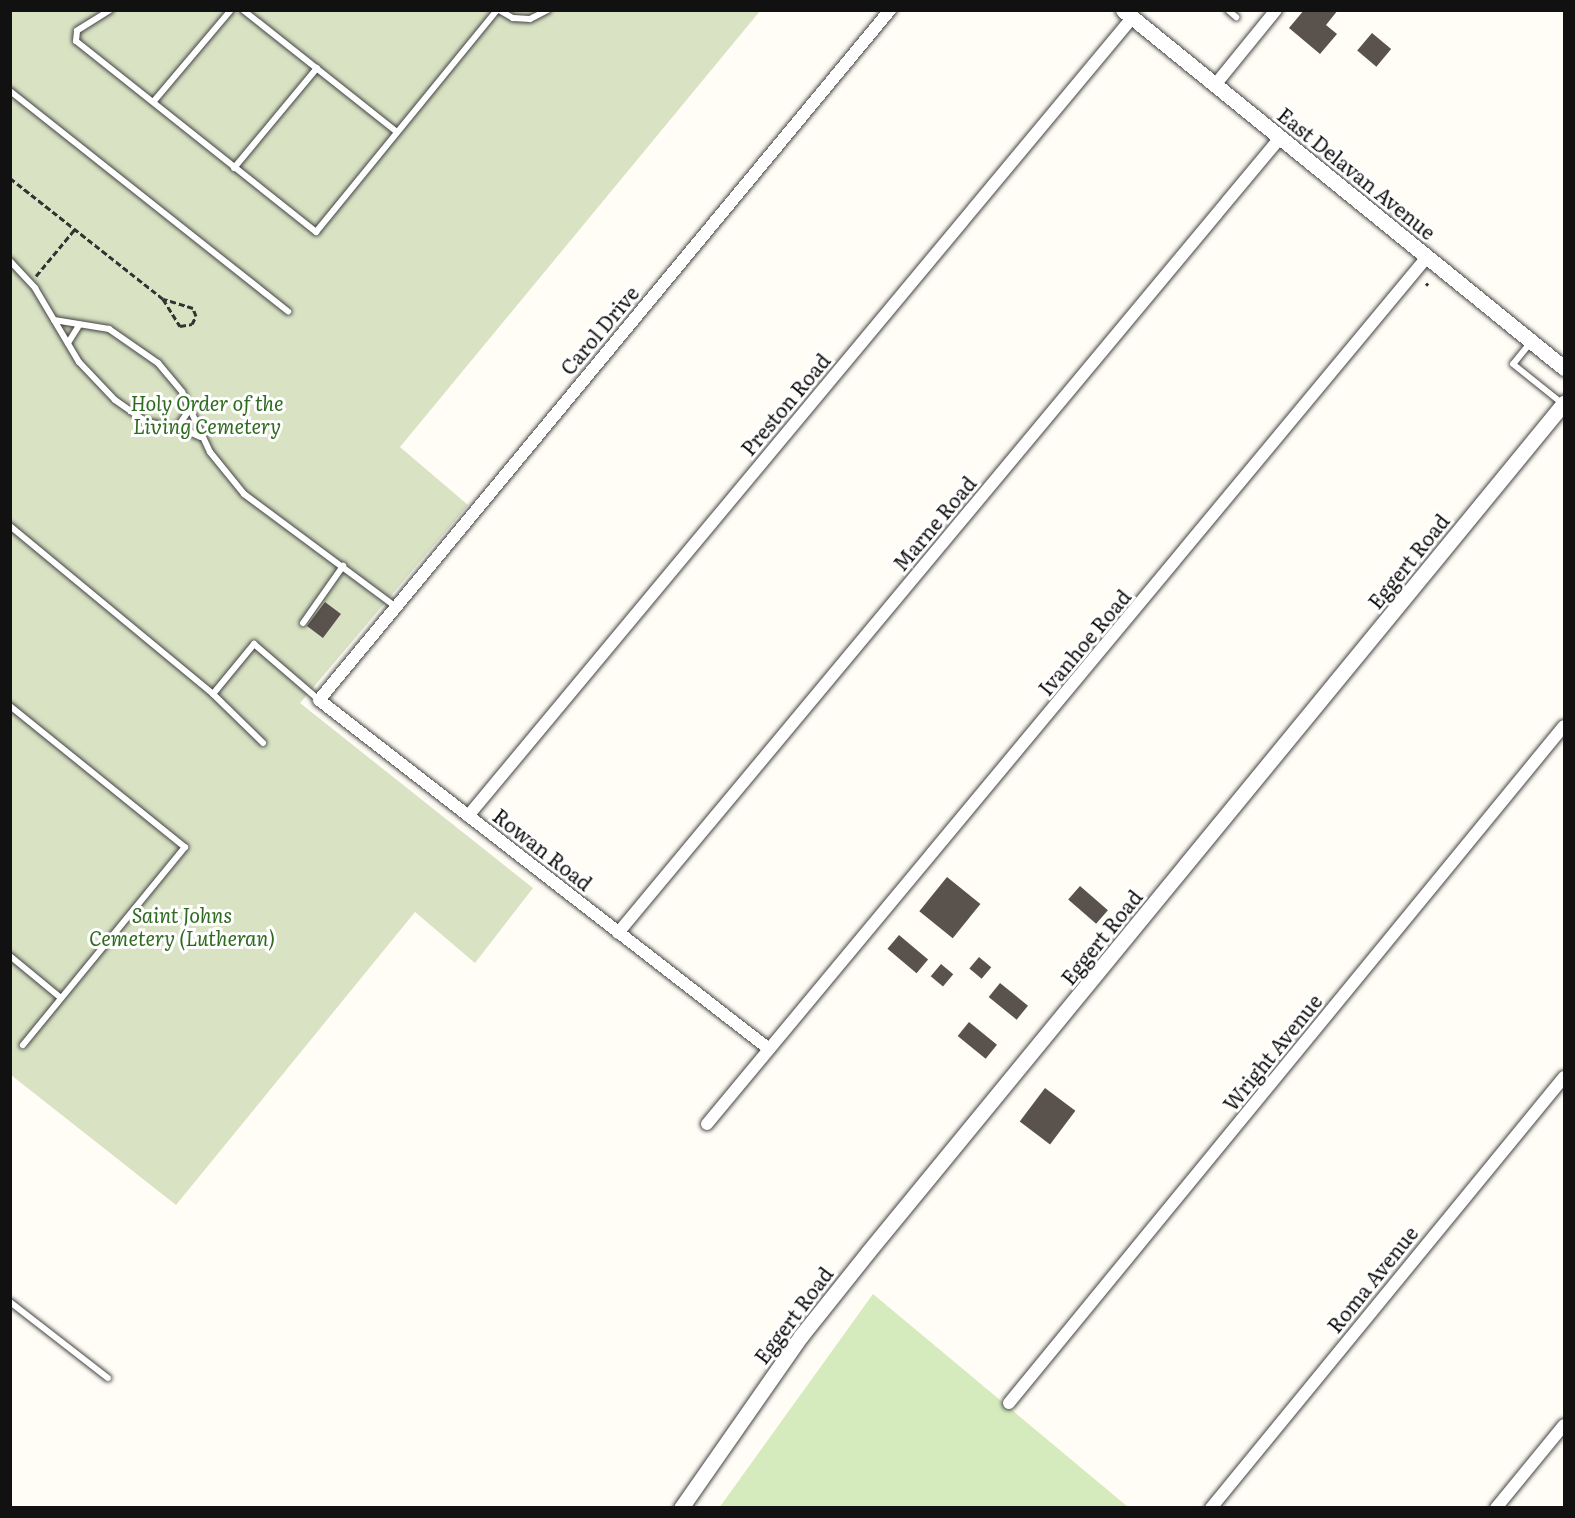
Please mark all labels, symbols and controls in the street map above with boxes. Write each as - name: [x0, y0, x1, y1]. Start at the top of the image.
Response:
- street label: East Delavan Avenue: [1273, 102, 1441, 244]
- street label: Carol Drive: [555, 281, 643, 379]
- street label: Preston Road: [735, 348, 835, 460]
- park label: Holy Order of the Living Cemetery: [130, 390, 284, 437]
- street label: Marne Road: [888, 471, 980, 575]
- street label: Eggert Road: [1363, 509, 1453, 613]
- street label: Ivanhoe Road: [1033, 584, 1135, 700]
- street label: Rowan Road: [489, 803, 597, 895]
- street label: Eggert Road: [1056, 885, 1146, 989]
- park label: Saint Johns Cemetery (Lutheran): [89, 903, 275, 950]
- street label: Wright Avenue: [1218, 989, 1326, 1115]
- street label: Roma Avenue: [1322, 1221, 1422, 1337]
- street label: Eggert Road: [749, 1262, 837, 1368]

